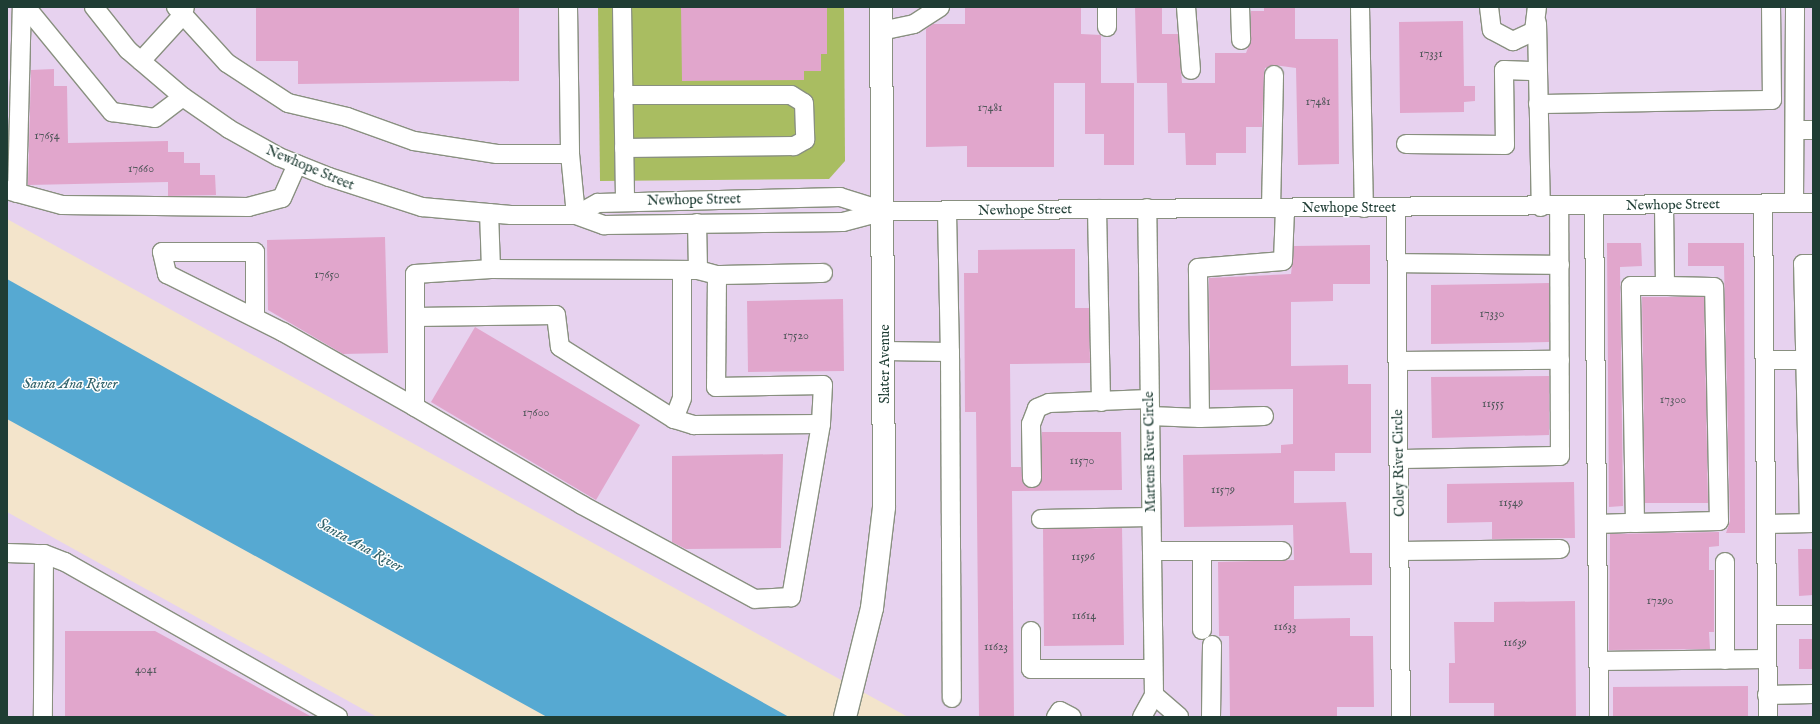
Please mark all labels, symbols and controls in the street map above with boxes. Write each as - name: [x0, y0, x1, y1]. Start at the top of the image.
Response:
- house number: 17331: [1419, 47, 1443, 61]
- house number: 17481: [1305, 95, 1331, 109]
- house number: 17481: [977, 101, 1003, 115]
- house number: 17654: [34, 129, 60, 143]
- street label: Newhope Street: [263, 142, 357, 194]
- house number: 17660: [128, 162, 154, 176]
- street label: Newhope Street: [647, 191, 741, 209]
- street label: Newhope Street: [1626, 196, 1720, 214]
- street label: Newhope Street: [1302, 200, 1396, 216]
- street label: Newhope Street: [978, 201, 1072, 219]
- house number: 17650: [314, 268, 340, 282]
- house number: 17330: [1480, 307, 1504, 321]
- street label: Slater Avenue: [877, 324, 893, 404]
- house number: 17520: [783, 329, 809, 343]
- water label: Santa Ana River: [23, 375, 117, 393]
- street label: Martens River Circle: [1141, 391, 1159, 513]
- house number: 17300: [1660, 393, 1686, 407]
- house number: 11555: [1482, 397, 1504, 411]
- house number: 17600: [523, 406, 549, 420]
- street label: Coley River Circle: [1390, 409, 1408, 517]
- house number: 11570: [1070, 454, 1094, 468]
- house number: 11579: [1211, 483, 1235, 497]
- house number: 11549: [1499, 496, 1523, 510]
- water label: Santa Ana River: [314, 514, 406, 576]
- house number: 11596: [1071, 550, 1095, 564]
- house number: 17290: [1647, 594, 1673, 608]
- house number: 11614: [1072, 609, 1096, 623]
- house number: 11633: [1274, 620, 1296, 634]
- house number: 11639: [1503, 636, 1527, 650]
- house number: 11623: [984, 640, 1008, 654]
- house number: 4041: [135, 663, 157, 677]

